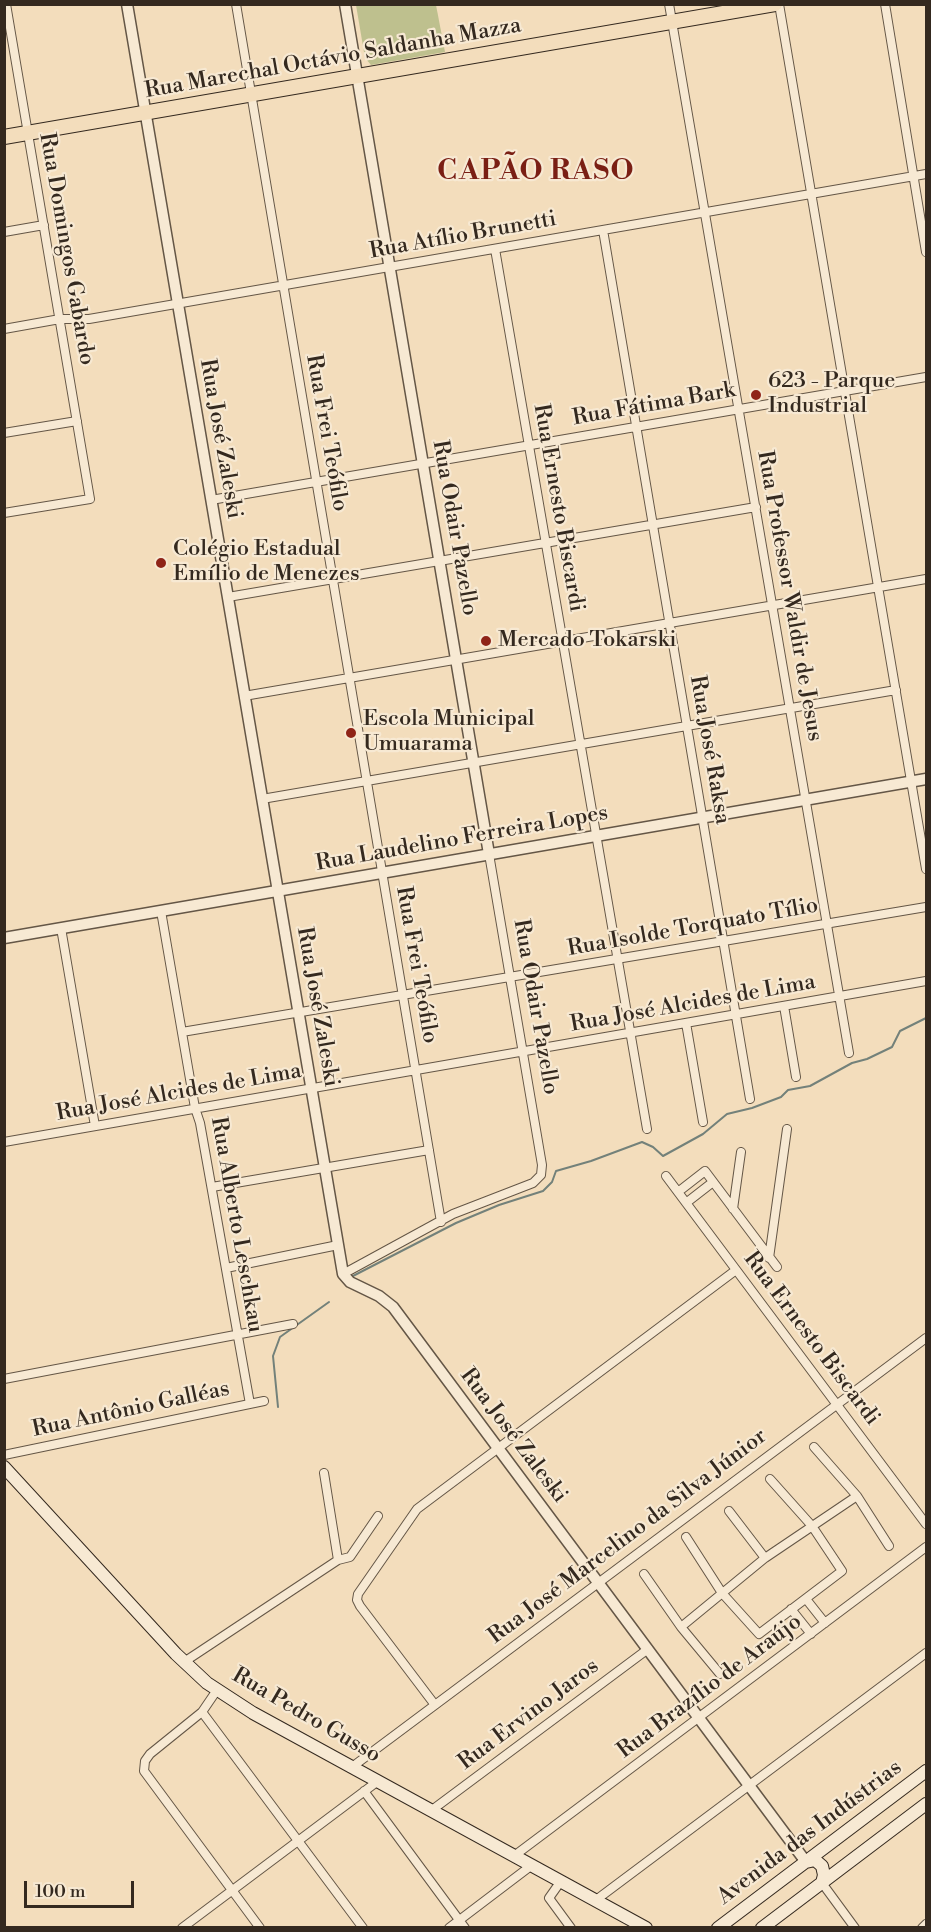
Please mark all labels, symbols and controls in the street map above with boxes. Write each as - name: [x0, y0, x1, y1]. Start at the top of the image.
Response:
- street label: Rua Marechal Octávio Saldanha Mazza: [143, 13, 523, 105]
- street label: Rua Domingos Gabardo: [33, 131, 99, 367]
- district label: CAPÃO RASO: [437, 155, 635, 189]
- street label: Rua Atílio Brunetti: [367, 207, 559, 265]
- street label: Rua Frei Teófilo: [299, 353, 353, 513]
- street label: Rua José Zaleski: [193, 357, 247, 521]
- place label: 623 - Parque Industrial: [768, 369, 895, 420]
- street label: Rua Fátima Bark: [571, 378, 737, 432]
- marker: 623 - Parque Industrial: [749, 388, 763, 402]
- street label: Rua Ernesto Biscardi: [527, 402, 589, 614]
- street label: Rua Odair Pazello: [426, 438, 482, 618]
- street label: Rua Professor Waldir de Jesus: [750, 449, 828, 743]
- place label: Colégio Estadual Emílio de Menezes: [173, 537, 360, 588]
- marker: Colégio Estadual Emílio de Menezes: [154, 556, 168, 570]
- place label: Mercado Tokarski: [498, 628, 676, 654]
- marker: Mercado Tokarski: [479, 634, 493, 648]
- street label: Rua José Raksa: [683, 674, 735, 826]
- place label: Escola Municipal Umuarama: [363, 707, 535, 758]
- marker: Escola Municipal Umuarama: [344, 726, 358, 740]
- street label: Rua Laudelino Ferreira Lopes: [314, 800, 610, 878]
- street label: Rua Frei Teófilo: [389, 885, 443, 1045]
- street label: Rua Isolde Torquato Tílio: [566, 893, 820, 963]
- street label: Rua Odair Pazello: [507, 917, 563, 1097]
- street label: Rua José Zaleski: [290, 925, 344, 1089]
- street label: Rua José Alcides de Lima: [568, 969, 818, 1039]
- street label: Rua José Alcides de Lima: [54, 1058, 304, 1128]
- street label: Rua Alberto Leschkau: [204, 1115, 268, 1335]
- street label: Rua Ernesto Biscardi: [737, 1247, 885, 1431]
- street label: Rua José Zaleski: [454, 1363, 572, 1509]
- street label: Rua Antônio Galléas: [30, 1376, 232, 1444]
- street label: Rua José Marcelino da Silva Júnior: [484, 1424, 772, 1650]
- street label: Rua Brazílio de Araújo: [613, 1609, 807, 1765]
- street label: Rua Ervino Jaros: [454, 1654, 604, 1776]
- street label: Rua Pedro Gusso: [227, 1663, 385, 1769]
- street label: Avenida das Indústrias: [713, 1755, 907, 1911]
- scale bar: [27, 1869, 136, 1907]
- text: 100 m: [35, 1880, 86, 1903]

